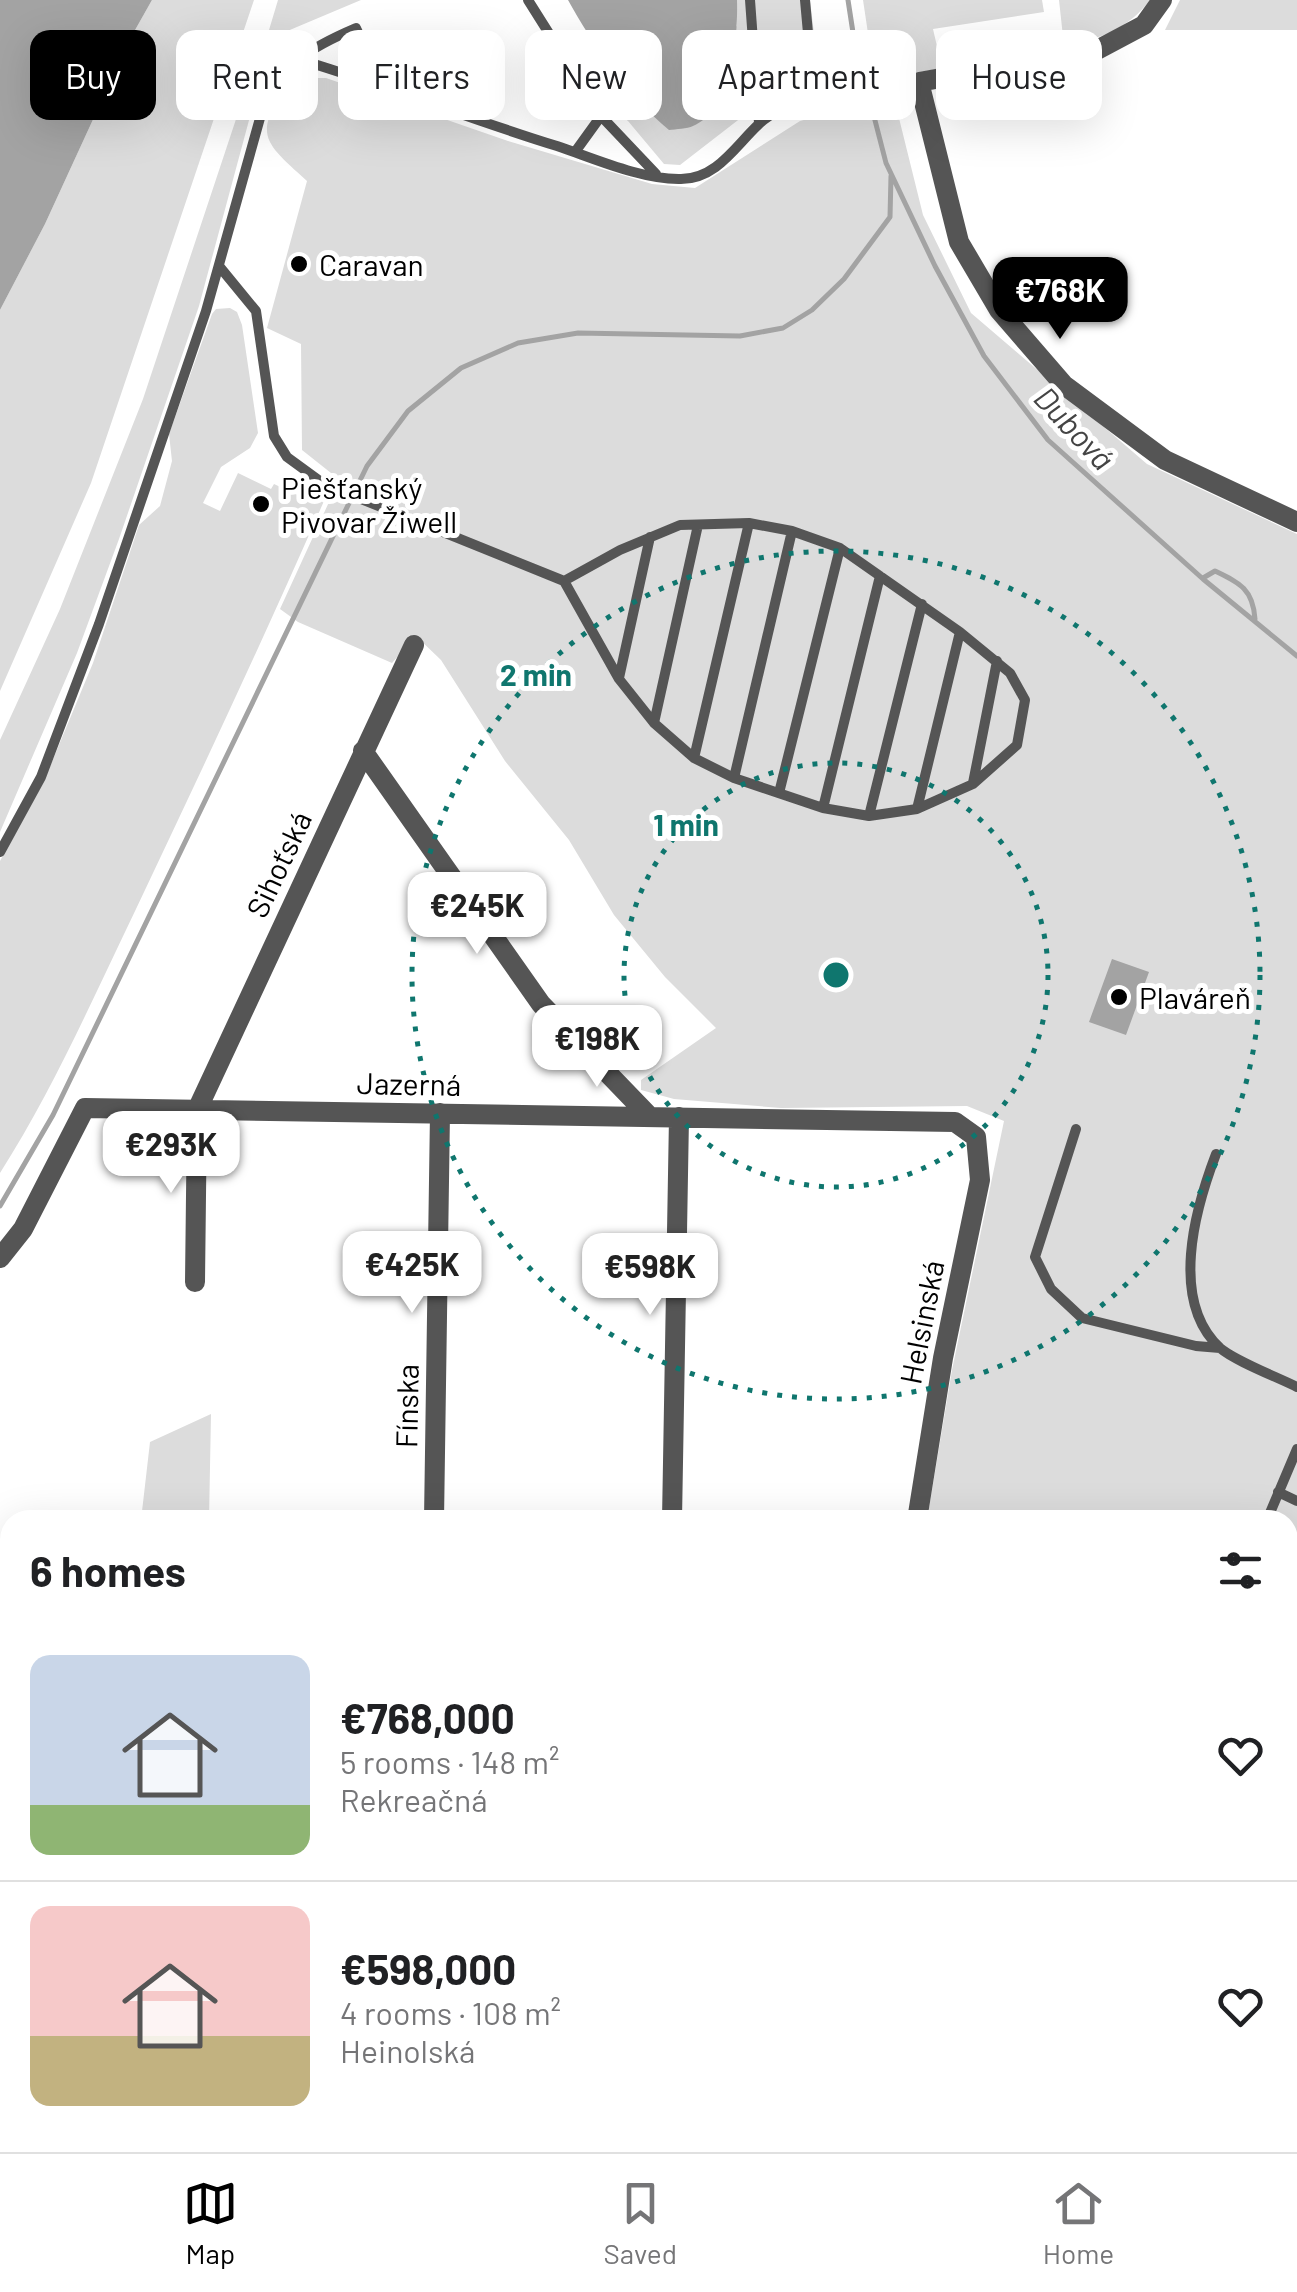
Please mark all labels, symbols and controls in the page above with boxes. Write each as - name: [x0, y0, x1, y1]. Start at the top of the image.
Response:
- chip: Buy: [30, 30, 156, 120]
- chip: Rent: [176, 30, 318, 120]
- chip: Filters: [338, 30, 505, 120]
- chip: New: [525, 30, 662, 120]
- chip: Apartment: [682, 30, 916, 120]
- chip: House: [936, 30, 1102, 120]
- place label: Caravan: [319, 246, 424, 282]
- marker: Caravan: [288, 253, 310, 275]
- pin: €768K: [990, 257, 1130, 342]
- text: €768K: [1015, 270, 1105, 308]
- water label: Dubová: [1027, 378, 1123, 476]
- place label: Piešťanský Pivovar Žiwell: [281, 469, 457, 539]
- marker: Piešťanský Pivovar Žiwell: [250, 493, 272, 515]
- text: 2 min: [500, 656, 572, 692]
- street label: Sihoťská: [238, 805, 318, 923]
- text: 1 min: [653, 806, 719, 842]
- pin: €245K: [407, 872, 547, 957]
- text: €245K: [430, 885, 524, 923]
- centre of rings: [818, 957, 854, 993]
- place label: Plaváreň: [1139, 979, 1251, 1015]
- marker: Plaváreň: [1108, 986, 1130, 1008]
- pin: €198K: [527, 1005, 667, 1090]
- text: €198K: [554, 1018, 640, 1056]
- street label: Jazerná: [357, 1064, 461, 1102]
- pin: €293K: [101, 1111, 241, 1196]
- text: €293K: [125, 1124, 217, 1162]
- pin: €425K: [342, 1231, 482, 1316]
- pin: €598K: [580, 1233, 720, 1318]
- text: €425K: [365, 1244, 459, 1282]
- text: €598K: [604, 1246, 696, 1284]
- street label: Helsinská: [891, 1257, 951, 1387]
- street label: Fínska: [387, 1364, 425, 1448]
- icon: filters: [1213, 1543, 1268, 1598]
- text: 6 homes: [30, 1545, 186, 1595]
- text: €768,000: [340, 1692, 515, 1742]
- icon: home: [110, 1695, 230, 1815]
- icon: heart: [1213, 1728, 1268, 1783]
- text: 5 rooms · 148 m²: [340, 1742, 559, 1780]
- text: Rekreačná: [340, 1780, 488, 1818]
- text: €598,000: [340, 1943, 516, 1993]
- icon: home: [110, 1946, 230, 2066]
- icon: heart: [1213, 1979, 1268, 2034]
- text: 4 rooms · 108 m²: [340, 1993, 561, 2031]
- text: Heinolská: [340, 2031, 475, 2069]
- tab: Map: [183, 2176, 238, 2270]
- tab: Saved: [604, 2176, 677, 2270]
- tab: Home: [1043, 2176, 1114, 2270]

